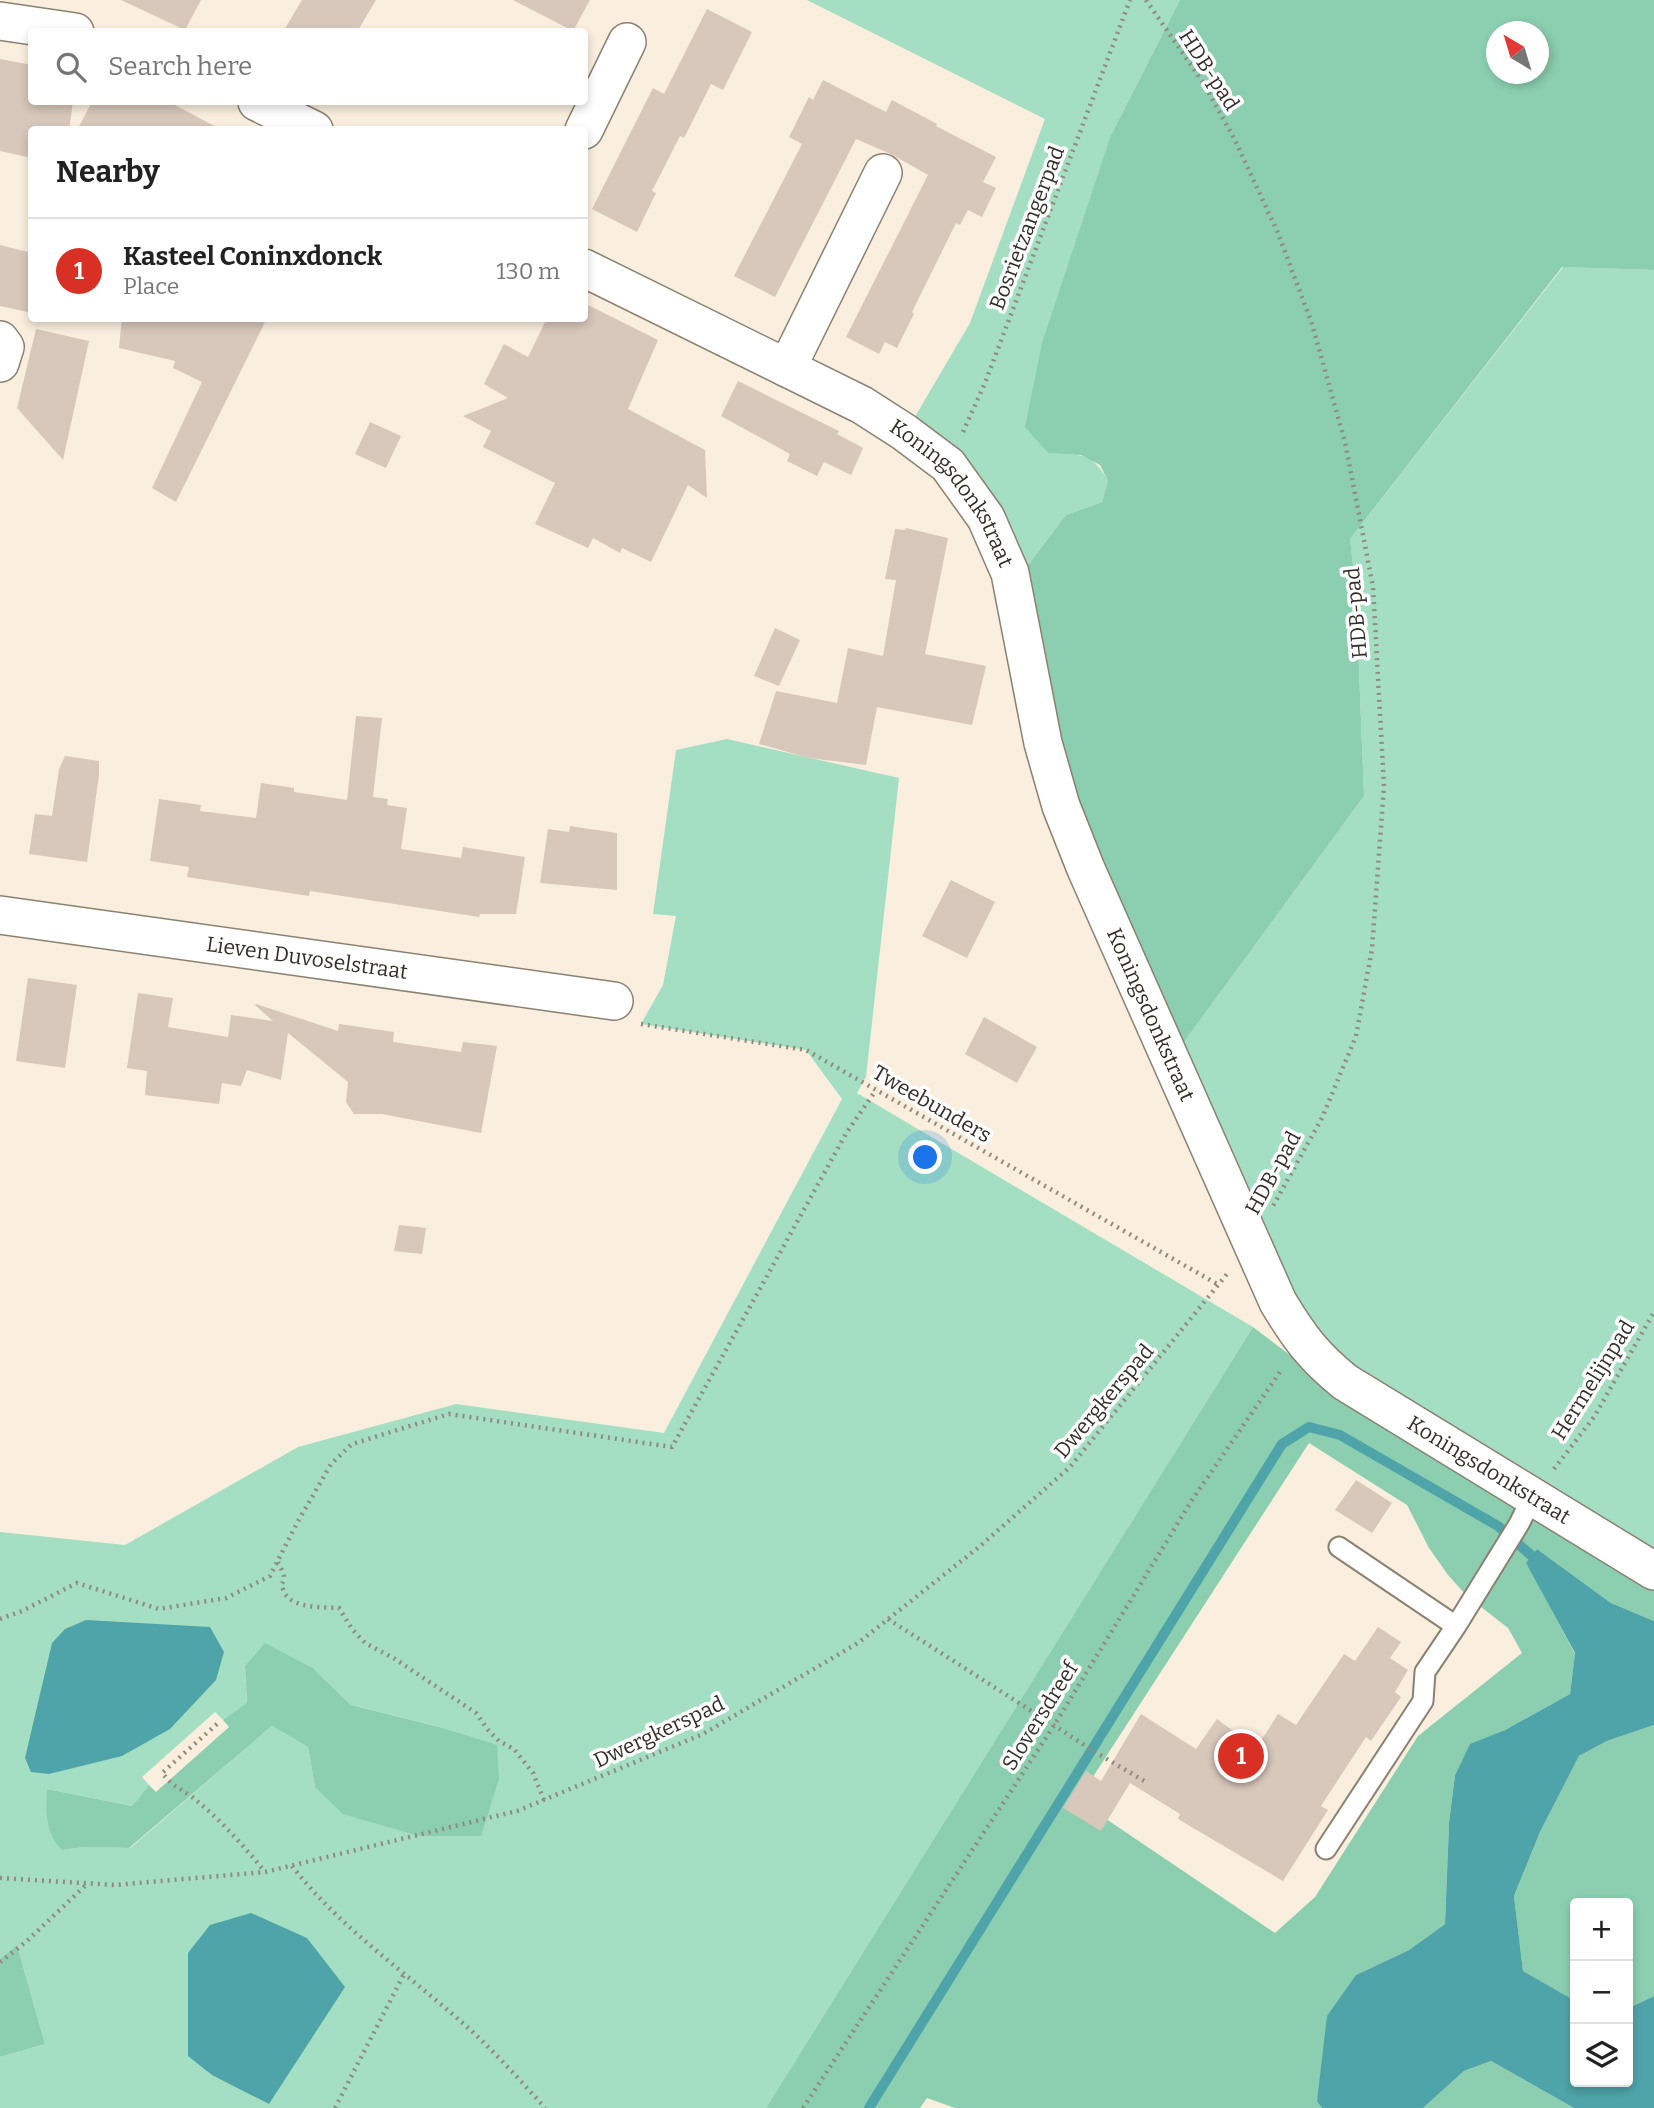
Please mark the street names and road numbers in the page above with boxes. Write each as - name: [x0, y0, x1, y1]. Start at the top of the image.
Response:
- street label: HDB-pad: [1173, 25, 1245, 115]
- street label: Bosrietzangerpad: [984, 143, 1070, 313]
- street label: Koningsdonkstraat: [885, 413, 1019, 571]
- street label: HDB-pad: [1339, 566, 1373, 660]
- street label: Koningsdonkstraat: [1101, 924, 1200, 1106]
- street label: Lieven Duvoselstraat: [205, 931, 410, 985]
- street label: Tweebunders: [868, 1060, 996, 1148]
- street label: HDB-pad: [1239, 1127, 1307, 1219]
- street label: Hermelijnpad: [1546, 1315, 1640, 1445]
- street label: Dwergkerspad: [1049, 1339, 1159, 1463]
- street label: Koningsdonkstraat: [1403, 1410, 1576, 1530]
- street label: Sloversdreef: [996, 1656, 1085, 1775]
- street label: Dwergkerspad: [590, 1690, 728, 1774]

